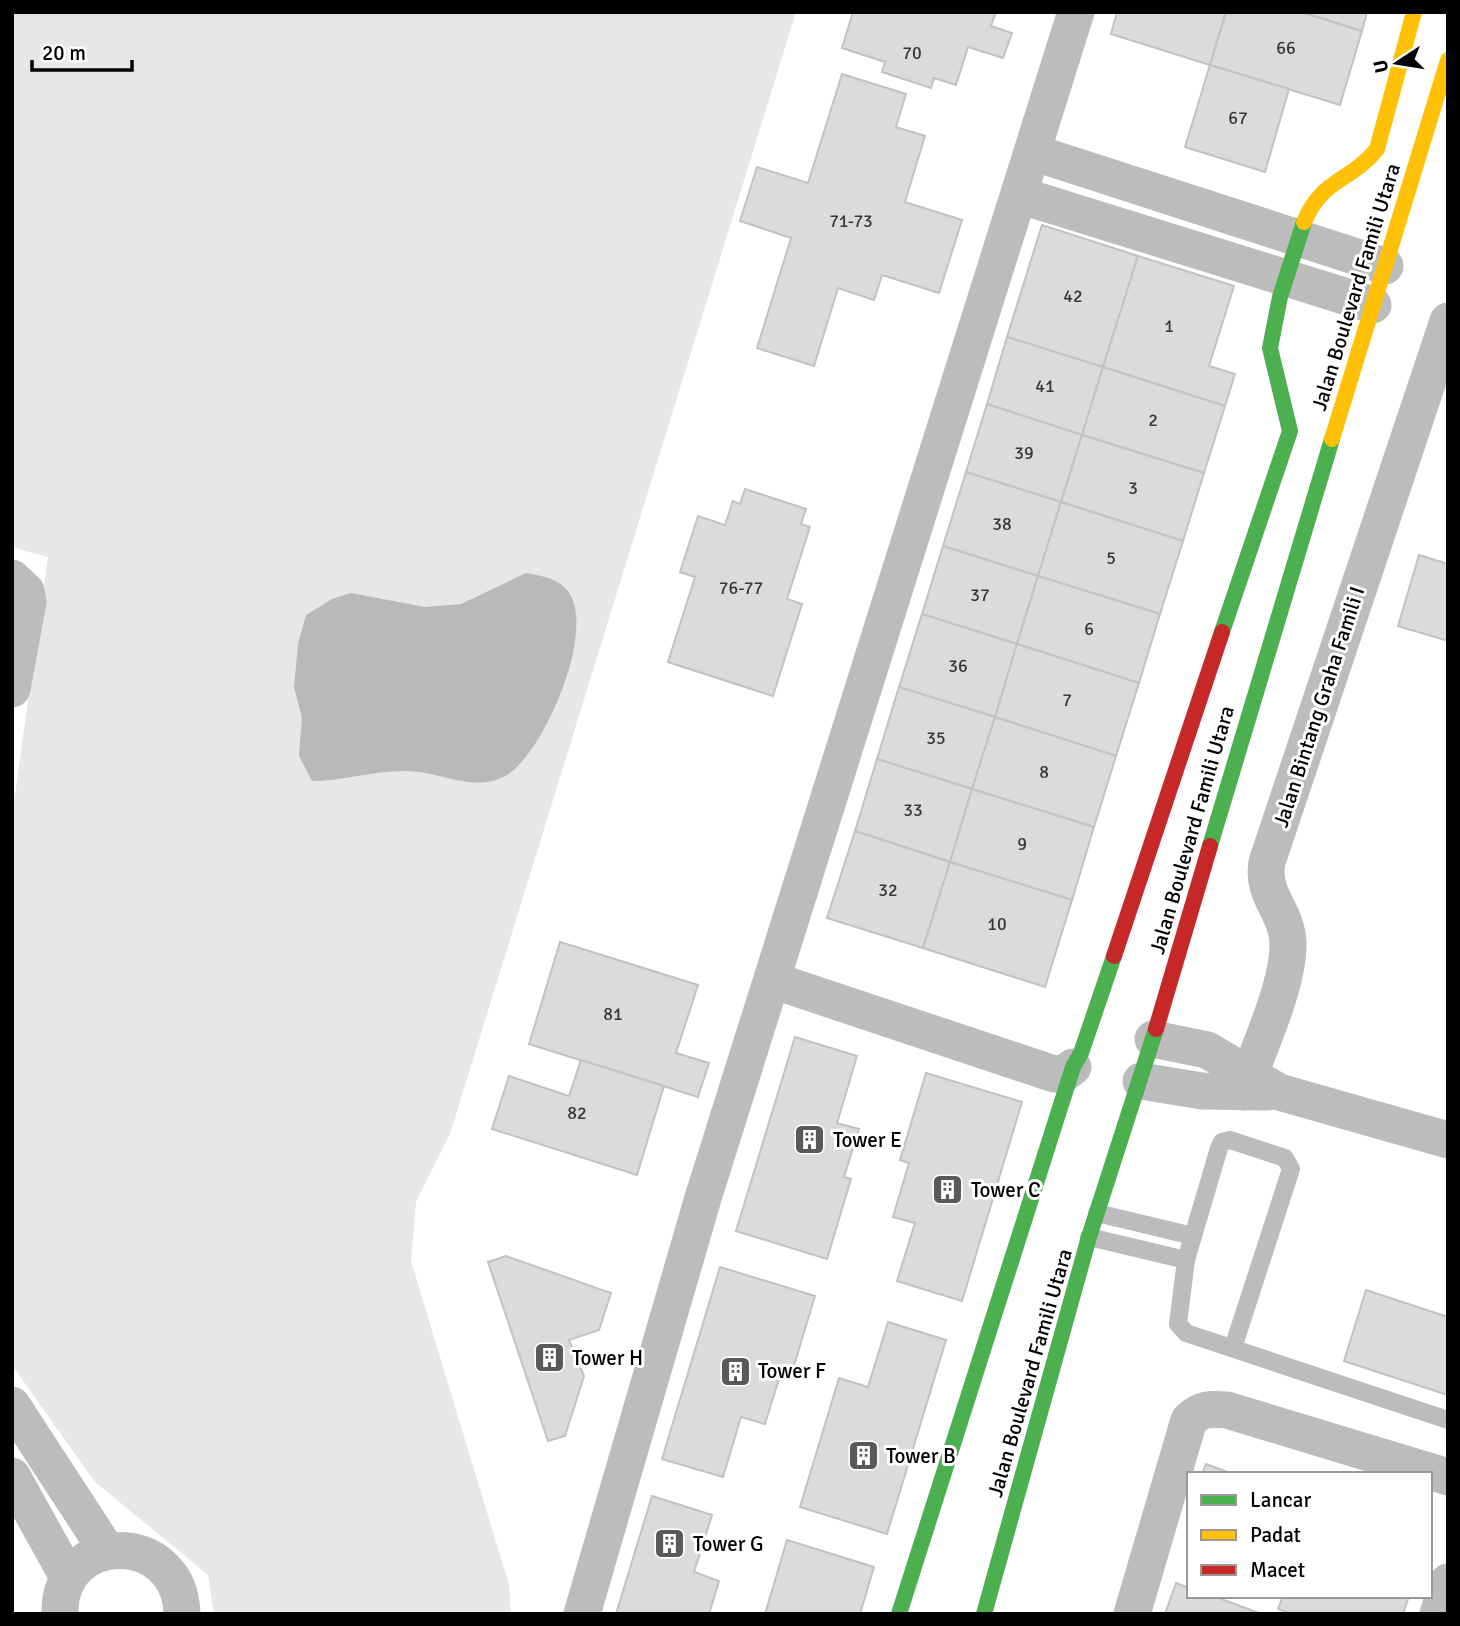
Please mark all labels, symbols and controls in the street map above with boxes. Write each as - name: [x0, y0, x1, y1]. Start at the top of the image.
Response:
- scale bar: [32, 28, 131, 72]
- north arrow: [1362, 28, 1432, 98]
- house number: 66: [1276, 37, 1296, 59]
- text: 20 m: [42, 40, 86, 66]
- house number: 70: [902, 42, 922, 64]
- text: U: [1368, 58, 1394, 75]
- house number: 67: [1228, 107, 1248, 129]
- street label: Jalan Boulevard Famili Utara: [1306, 160, 1406, 414]
- house number: 71-73: [829, 210, 873, 232]
- house number: 42: [1063, 285, 1083, 307]
- house number: 1: [1164, 315, 1174, 337]
- house number: 41: [1035, 375, 1055, 397]
- house number: 2: [1148, 409, 1158, 431]
- house number: 39: [1014, 442, 1034, 464]
- house number: 3: [1128, 477, 1138, 499]
- house number: 38: [992, 513, 1012, 535]
- house number: 5: [1106, 547, 1116, 569]
- house number: 76-77: [719, 577, 763, 599]
- street label: Jalan Bintang Graha Famili I: [1268, 583, 1370, 831]
- house number: 37: [970, 584, 990, 606]
- house number: 6: [1084, 618, 1094, 640]
- house number: 36: [948, 655, 968, 677]
- house number: 7: [1062, 689, 1072, 711]
- street label: Jalan Boulevard Famili Utara: [1144, 703, 1240, 957]
- house number: 35: [926, 727, 946, 749]
- house number: 8: [1039, 761, 1049, 783]
- house number: 33: [903, 799, 923, 821]
- house number: 9: [1017, 833, 1027, 855]
- house number: 32: [878, 879, 898, 901]
- house number: 10: [987, 913, 1007, 935]
- house number: 81: [603, 1003, 623, 1025]
- house number: 82: [567, 1102, 587, 1124]
- building icon: Tower E: [793, 1123, 827, 1157]
- place label: Tower E: [833, 1127, 902, 1153]
- building icon: Tower C: [931, 1173, 965, 1207]
- place label: Tower C: [971, 1177, 1041, 1203]
- street label: Jalan Boulevard Famili Utara: [982, 1246, 1078, 1500]
- building icon: Tower H: [532, 1341, 566, 1375]
- place label: Tower H: [572, 1345, 643, 1371]
- building icon: Tower F: [718, 1354, 752, 1388]
- place label: Tower F: [758, 1358, 826, 1384]
- building icon: Tower B: [846, 1439, 880, 1473]
- place label: Tower B: [886, 1443, 956, 1469]
- legend: [1187, 1472, 1432, 1598]
- text: Lancar: [1250, 1487, 1311, 1513]
- text: Padat: [1250, 1522, 1301, 1548]
- building icon: Tower G: [653, 1527, 687, 1561]
- place label: Tower G: [693, 1531, 764, 1557]
- text: Macet: [1250, 1557, 1305, 1583]

